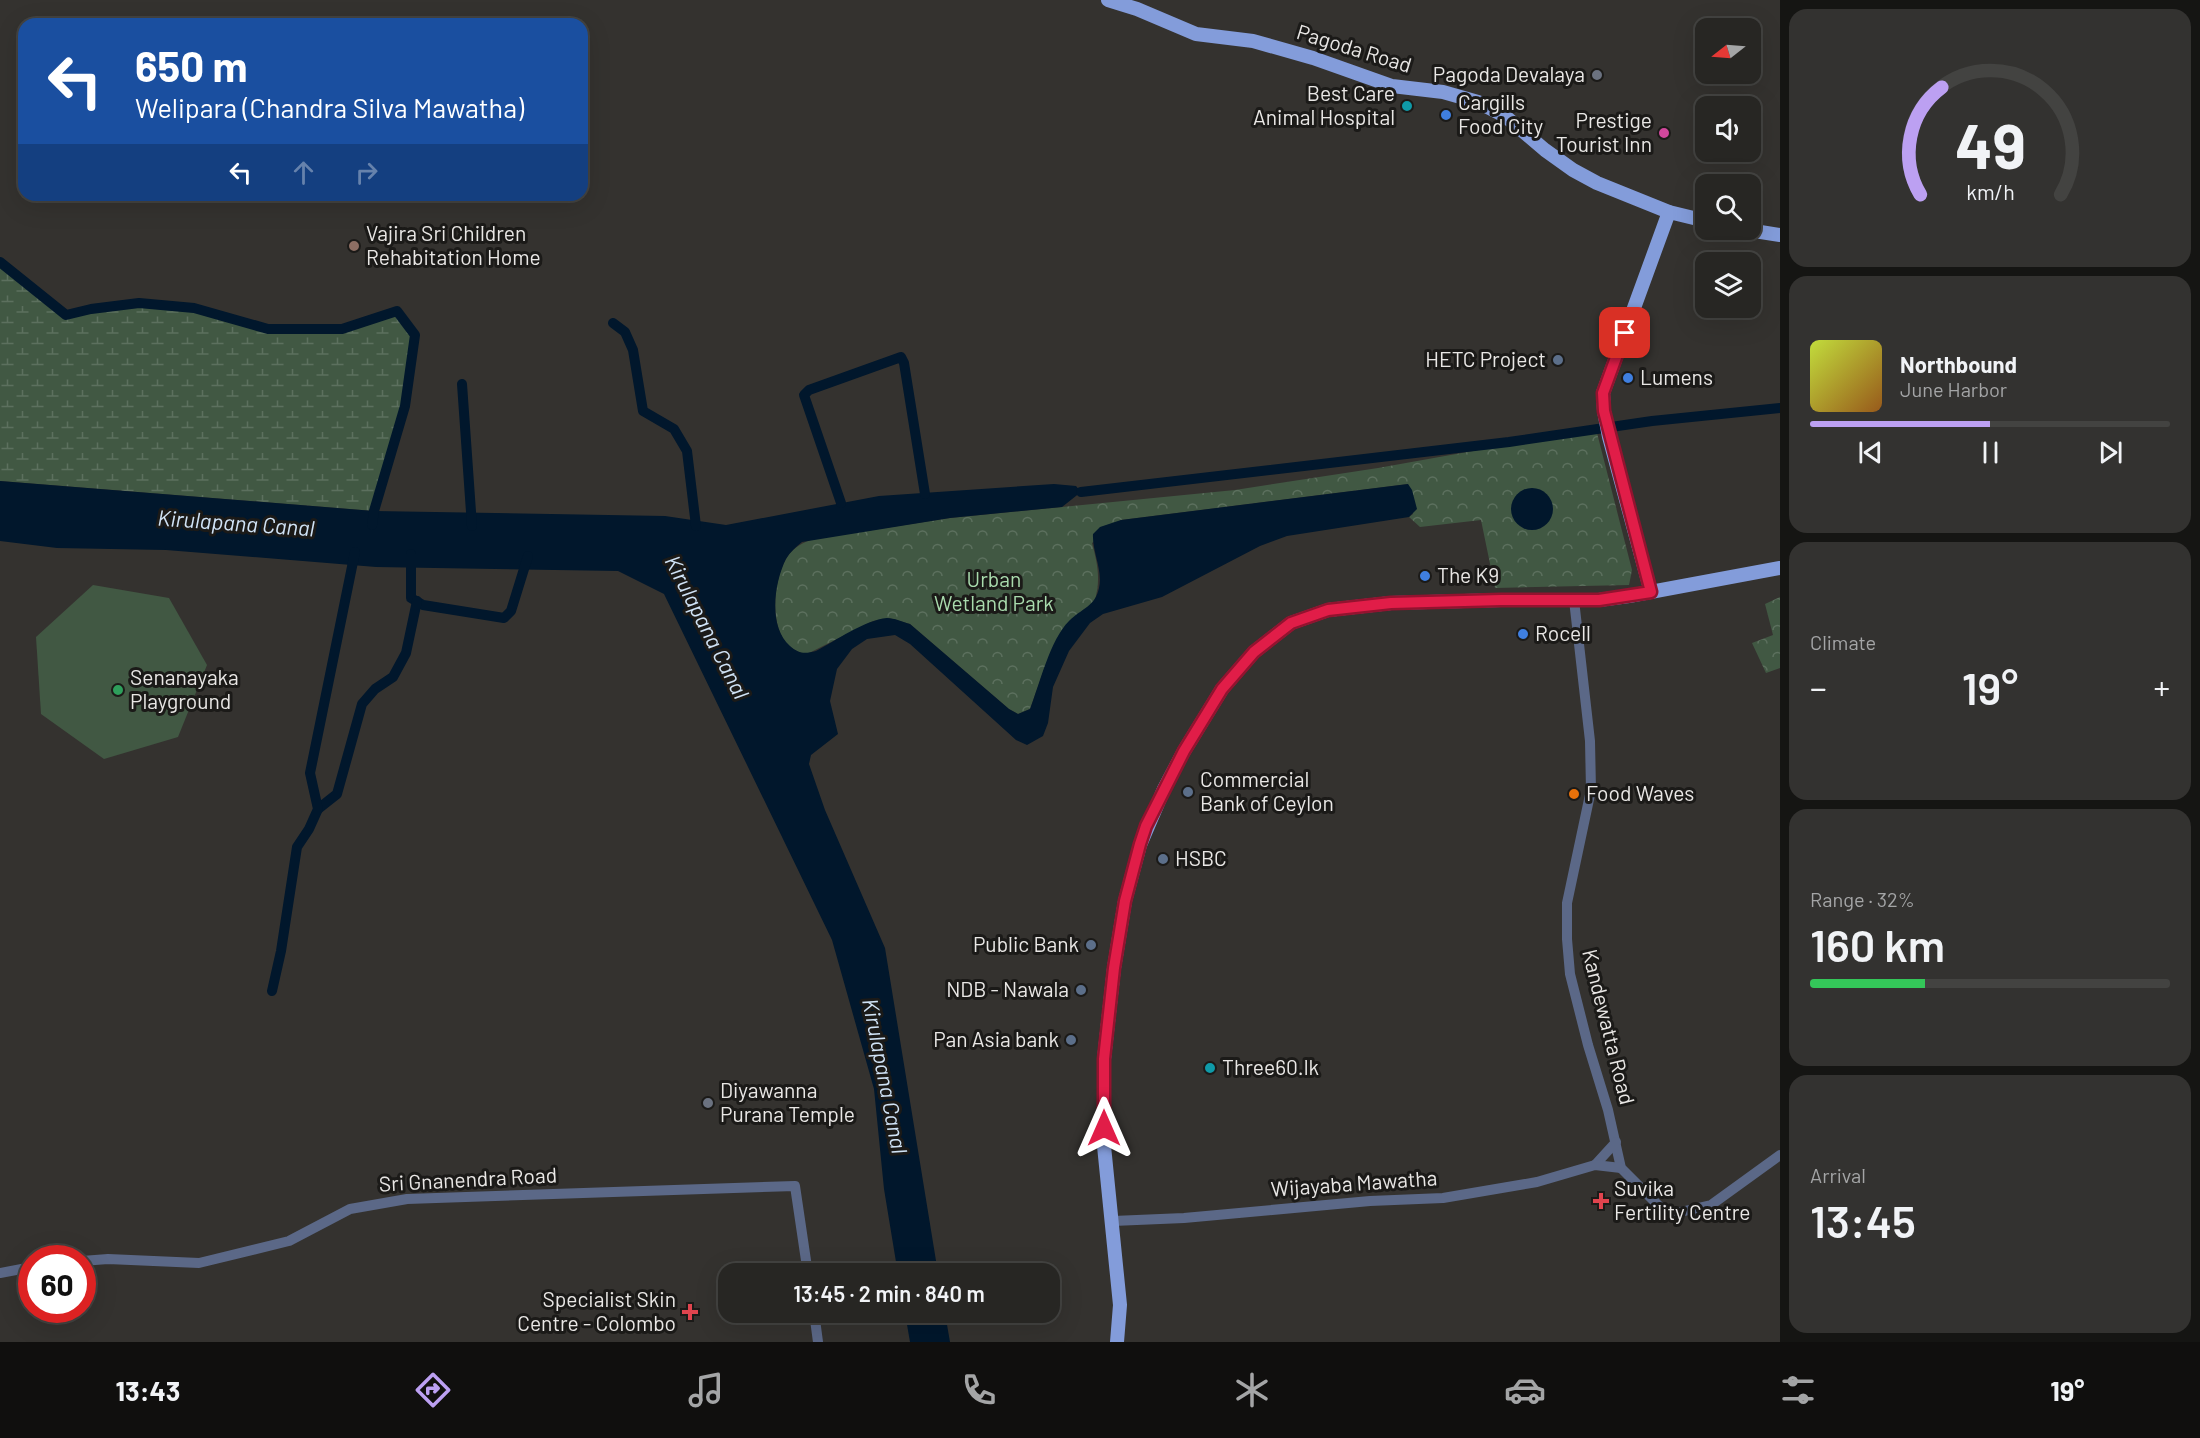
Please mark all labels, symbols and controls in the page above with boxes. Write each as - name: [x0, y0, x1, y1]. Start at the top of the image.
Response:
- street label: Pagoda Road: [1294, 18, 1415, 77]
- north arrow: [1695, 18, 1761, 84]
- map controls: [1695, 18, 1761, 318]
- text: 650 m: [135, 40, 248, 90]
- icon: left: [36, 42, 114, 120]
- place label: Pagoda Devalaya: [1433, 61, 1585, 86]
- marker: Pagoda Devalaya: [1590, 68, 1604, 82]
- place label: Best Care Animal Hospital: [1253, 80, 1395, 129]
- place label: Cargills Food City: [1458, 89, 1543, 138]
- text: Welipara (Chandra Silva Mawatha): [135, 91, 524, 123]
- button: sound: [1695, 96, 1761, 162]
- marker: Best Care Animal Hospital: [1400, 99, 1414, 113]
- place label: Prestige Tourist Inn: [1556, 107, 1652, 156]
- text: 49: [1955, 107, 2025, 181]
- marker: Cargills Food City: [1439, 108, 1453, 122]
- marker: Prestige Tourist Inn: [1657, 126, 1671, 140]
- icon: left: [224, 156, 257, 189]
- icon: ahead: [287, 156, 320, 189]
- icon: right: [350, 156, 383, 189]
- button: search: [1695, 174, 1761, 240]
- text: km/h: [1966, 179, 2014, 204]
- place label: Vajira Sri Children Rehabitation Home: [366, 220, 541, 269]
- marker: Vajira Sri Children Rehabitation Home: [347, 239, 361, 253]
- button: layers: [1695, 252, 1761, 318]
- pin: [1599, 307, 1650, 358]
- icon: arrive: [1608, 316, 1641, 349]
- place label: HETC Project: [1425, 346, 1546, 371]
- text: Northbound: [1900, 351, 2017, 377]
- marker: HETC Project: [1551, 353, 1565, 367]
- place label: Lumens: [1640, 364, 1713, 389]
- marker: Lumens: [1621, 371, 1635, 385]
- text: June Harbor: [1900, 377, 2007, 401]
- icon: previous: [1854, 436, 1887, 469]
- icon: pause: [1974, 436, 2007, 469]
- icon: next: [2094, 436, 2127, 469]
- water label: Kirulapana Canal: [157, 504, 316, 540]
- water label: Kirulapana Canal: [661, 550, 755, 703]
- place label: The K9: [1437, 562, 1499, 587]
- park label: Urban Wetland Park: [934, 566, 1054, 615]
- marker: The K9: [1418, 569, 1432, 583]
- place label: Rocell: [1535, 620, 1591, 645]
- marker: Rocell: [1516, 627, 1530, 641]
- text: Climate: [1810, 630, 1876, 654]
- text: 19°: [1962, 660, 2018, 714]
- place label: Senanayaka Playground: [130, 664, 239, 713]
- text: −: [1810, 667, 1827, 707]
- text: +: [2154, 667, 2170, 707]
- marker: Senanayaka Playground: [111, 683, 125, 697]
- place label: Commercial Bank of Ceylon: [1200, 766, 1334, 815]
- place label: Food Waves: [1586, 780, 1694, 805]
- marker: Commercial Bank of Ceylon: [1181, 785, 1195, 799]
- marker: Food Waves: [1567, 787, 1581, 801]
- place label: HSBC: [1175, 845, 1227, 870]
- marker: HSBC: [1156, 852, 1170, 866]
- text: Range · 32%: [1810, 887, 1915, 911]
- text: 160 km: [1810, 917, 1945, 971]
- place label: Public Bank: [973, 931, 1079, 956]
- marker: Public Bank: [1084, 938, 1098, 952]
- street label: Kandewatta Road: [1578, 946, 1641, 1107]
- place label: NDB - Nawala: [946, 976, 1069, 1001]
- marker: NDB - Nawala: [1074, 983, 1088, 997]
- water label: Kirulapana Canal: [858, 996, 914, 1156]
- place label: Pan Asia bank: [933, 1026, 1059, 1051]
- marker: Pan Asia bank: [1064, 1033, 1078, 1047]
- place label: Three60.lk: [1222, 1054, 1319, 1079]
- marker: Three60.lk: [1203, 1061, 1217, 1075]
- place label: Diyawanna Purana Temple: [720, 1077, 855, 1126]
- marker: Diyawanna Purana Temple: [701, 1096, 715, 1110]
- position arrow: [1072, 1096, 1136, 1160]
- street label: Sri Gnanendra Road: [378, 1161, 558, 1196]
- text: Arrival: [1810, 1163, 1866, 1187]
- street label: Wijayaba Mawatha: [1270, 1164, 1438, 1201]
- place label: Suvika Fertility Centre: [1614, 1175, 1751, 1224]
- marker: Suvika Fertility Centre: [1592, 1192, 1610, 1210]
- text: 13:45: [1810, 1193, 1916, 1247]
- speed limit sign: 60: [18, 1245, 96, 1323]
- text: 13:45 · 2 min · 840 m: [793, 1280, 985, 1306]
- place label: Specialist Skin Centre - Colombo: [517, 1286, 676, 1335]
- marker: Specialist Skin Centre - Colombo: [681, 1303, 699, 1321]
- icon: directions: [412, 1369, 454, 1411]
- icon: music: [685, 1369, 727, 1411]
- icon: phone: [958, 1369, 1000, 1411]
- icon: climate: [1231, 1369, 1273, 1411]
- icon: car: [1504, 1369, 1546, 1411]
- icon: filters: [1777, 1369, 1819, 1411]
- text: 13:43: [116, 1374, 180, 1406]
- text: 19°: [2050, 1374, 2084, 1406]

